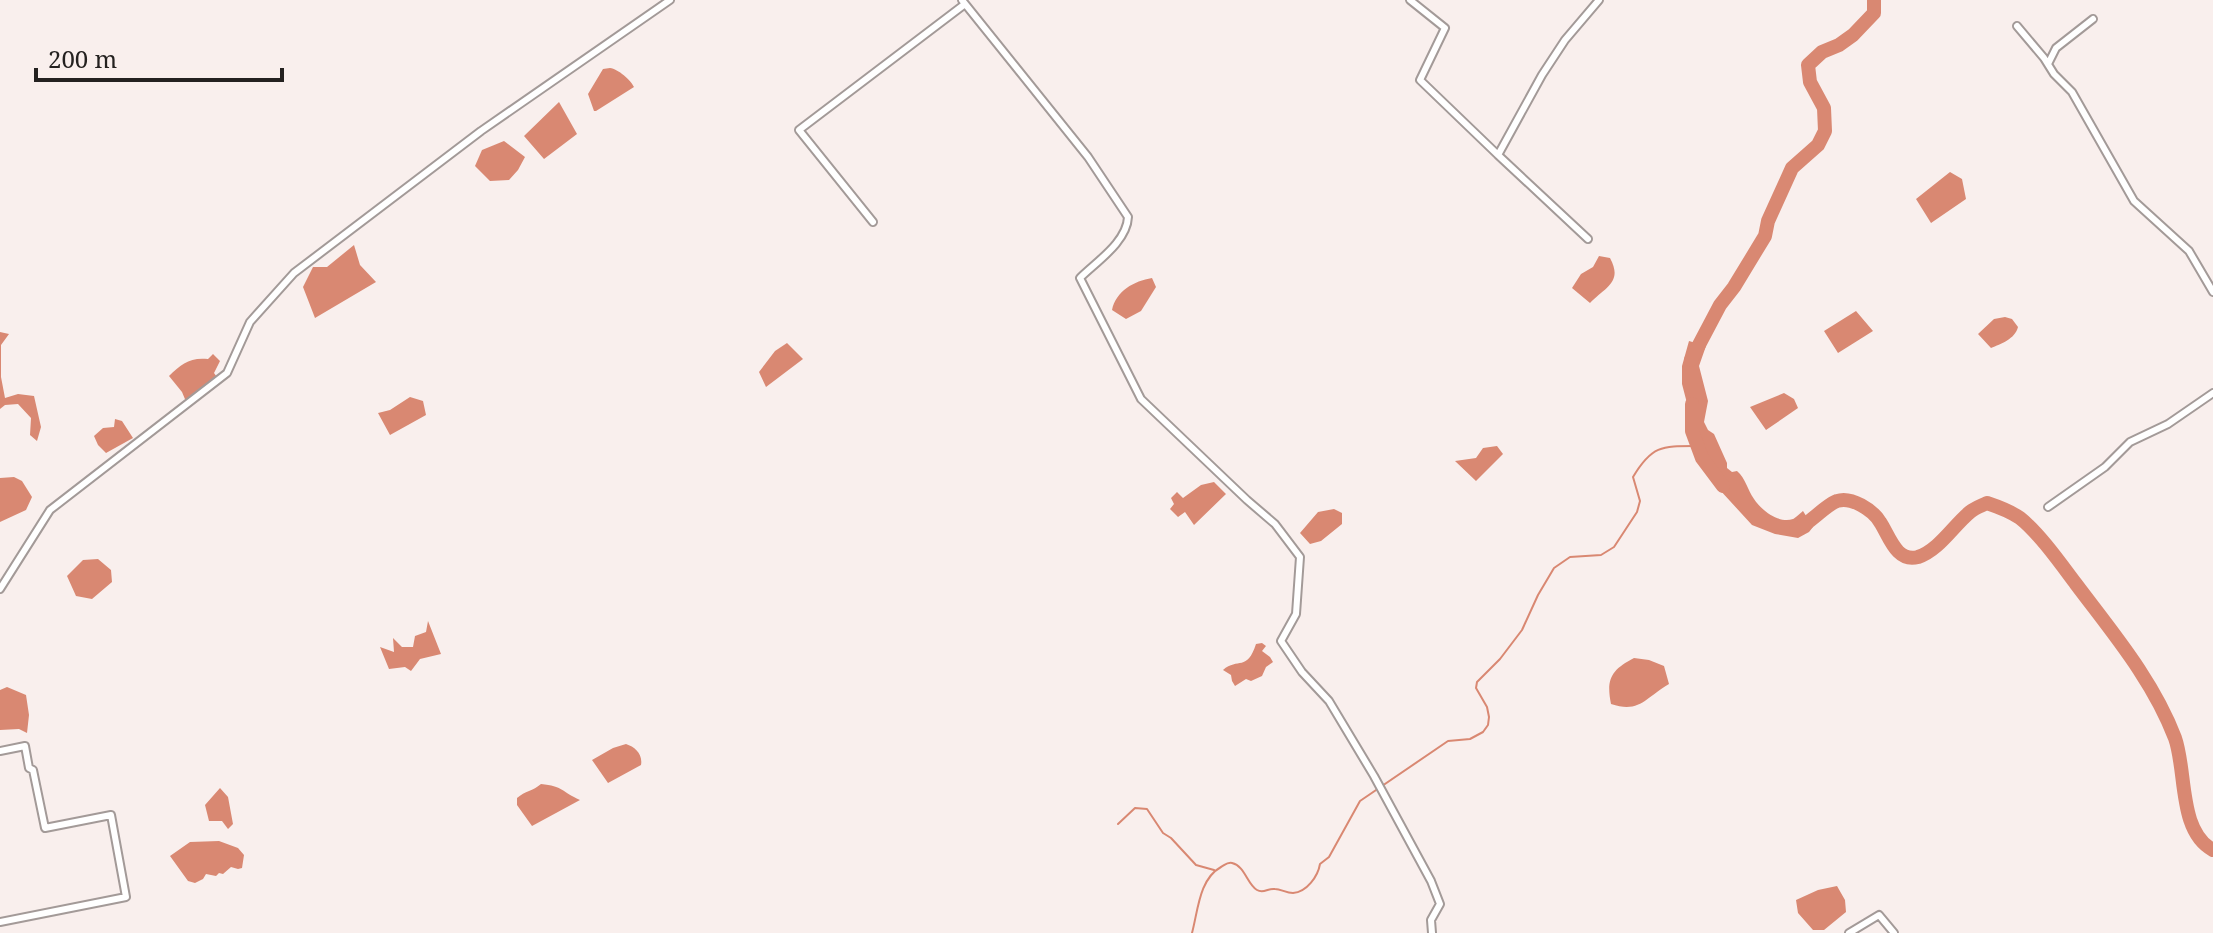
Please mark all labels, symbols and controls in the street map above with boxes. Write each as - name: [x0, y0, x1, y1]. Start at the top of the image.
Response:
- scale bar: [36, 32, 282, 82]
- text: 200 m: [48, 42, 117, 75]

